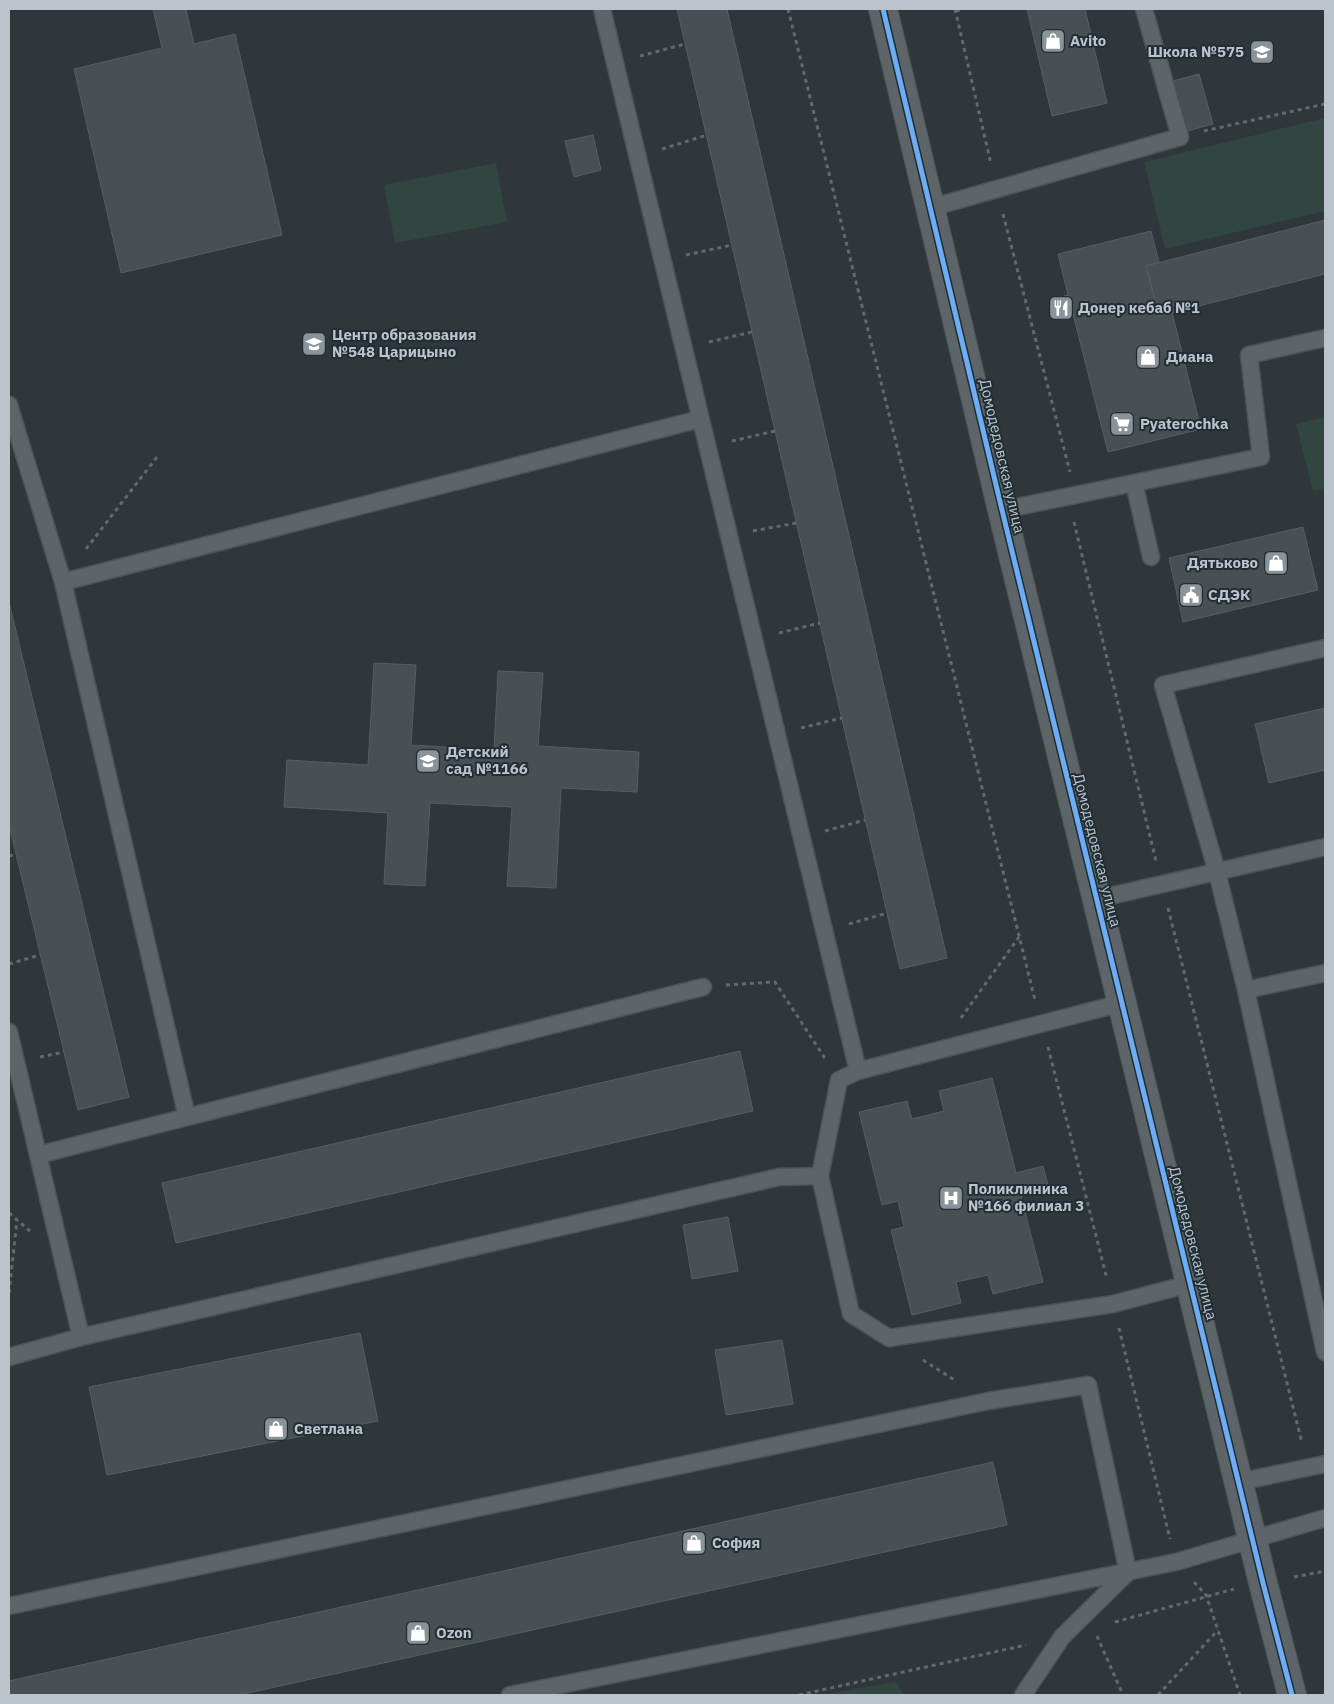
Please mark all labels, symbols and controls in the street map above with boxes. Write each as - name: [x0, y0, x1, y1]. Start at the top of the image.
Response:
- shop icon: Avito: [1040, 28, 1066, 54]
- place label: Avito: [1070, 31, 1106, 50]
- school or university icon: Школа №575: [1249, 39, 1275, 65]
- place label: Школа №575: [1147, 42, 1244, 61]
- restaurant icon: Донер кебаб №1: [1048, 295, 1074, 321]
- place label: Донер кебаб №1: [1078, 298, 1200, 317]
- place label: Центр образования №548 Царицыно: [332, 325, 476, 361]
- school or university icon: Центр образования №548 Царицыно: [301, 331, 327, 357]
- shop icon: Диана: [1135, 344, 1161, 370]
- place label: Диана: [1166, 347, 1214, 366]
- street label: Домодедовская улица: [975, 377, 1029, 535]
- supermarket icon: Pyaterochka: [1109, 411, 1135, 437]
- place label: Pyaterochka: [1140, 414, 1229, 433]
- shop icon: Дятьково: [1263, 550, 1289, 576]
- place label: Дятьково: [1187, 553, 1258, 572]
- public building icon: СДЭК: [1178, 582, 1204, 608]
- place label: СДЭК: [1208, 585, 1250, 604]
- place label: Детский сад №1166: [446, 742, 528, 778]
- school or university icon: Детский сад №1166: [415, 748, 441, 774]
- street label: Домодедовская улица: [1069, 771, 1126, 929]
- street label: Домодедовская улица: [1165, 1164, 1222, 1322]
- place label: Поликлиника №166 филиал 3: [968, 1179, 1084, 1215]
- hospital icon: Поликлиника №166 филиал 3: [938, 1185, 964, 1211]
- shop icon: Светлана: [263, 1416, 289, 1442]
- place label: Светлана: [294, 1419, 364, 1438]
- shop icon: София: [681, 1530, 707, 1556]
- place label: София: [712, 1533, 760, 1552]
- shop icon: Ozon: [405, 1620, 431, 1646]
- place label: Ozon: [436, 1623, 472, 1642]

